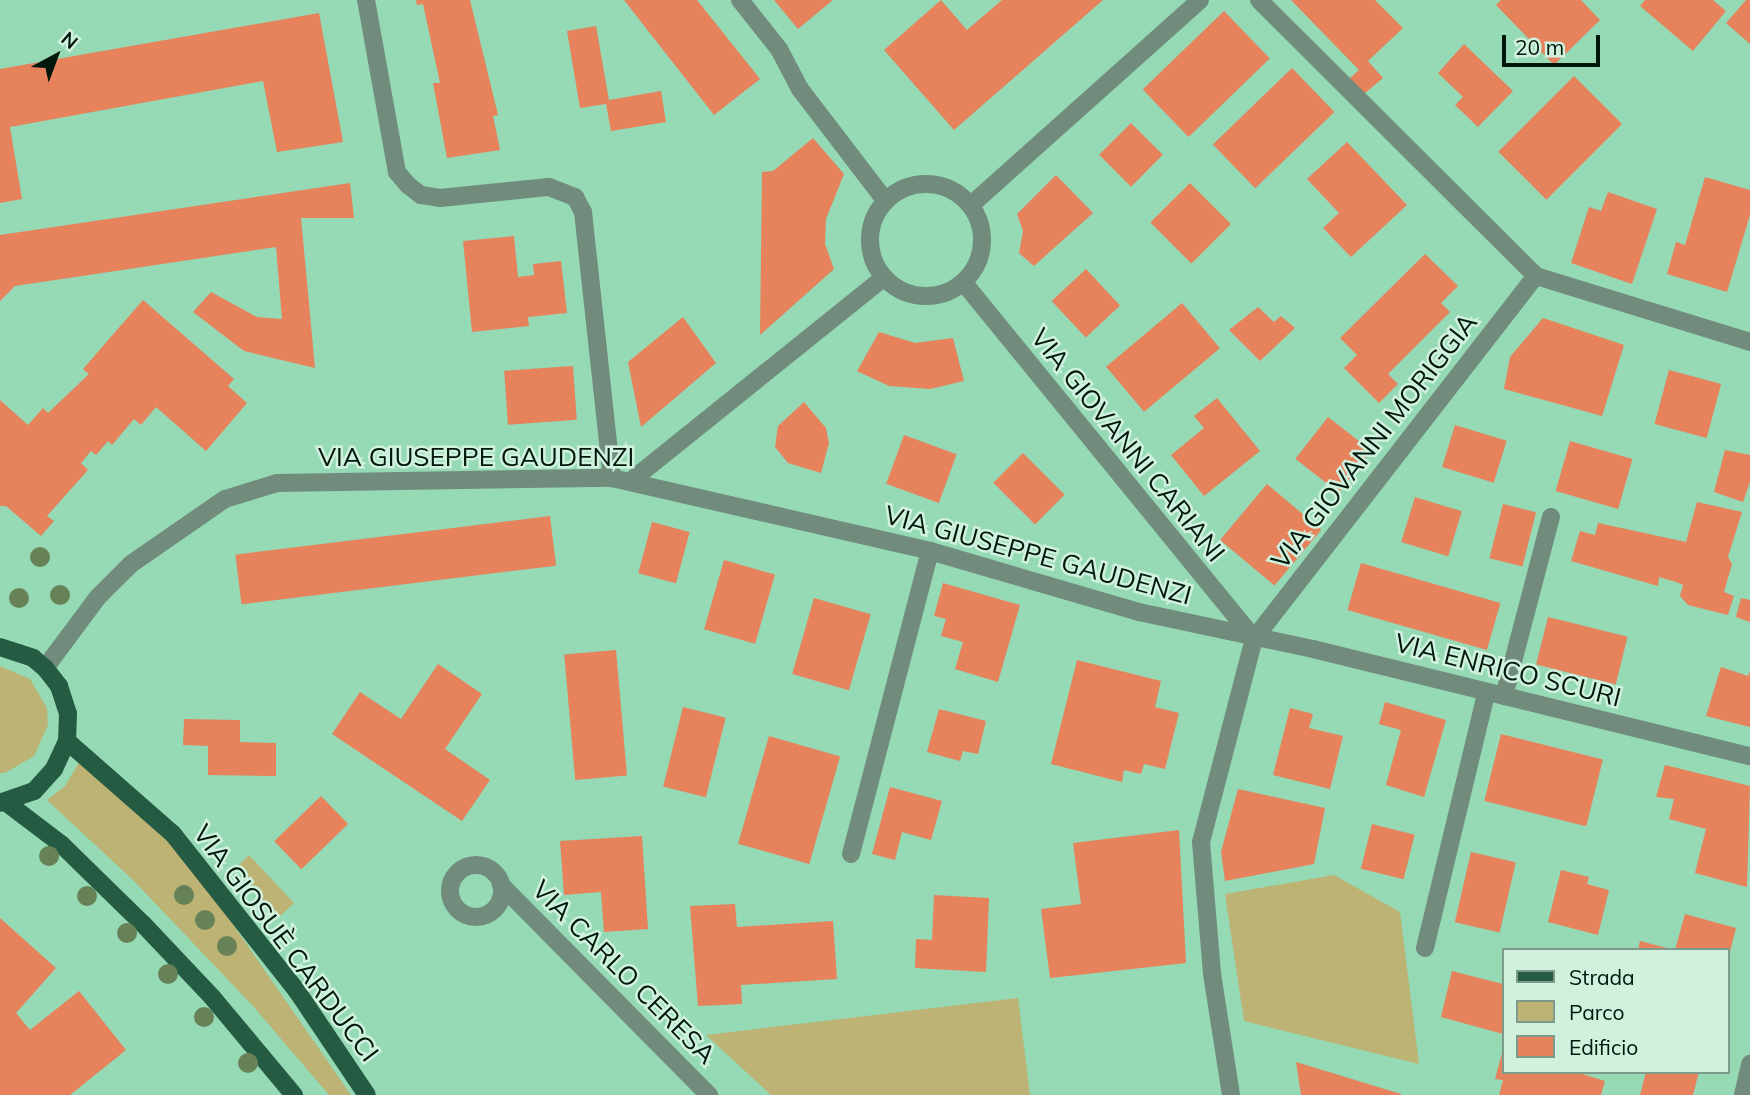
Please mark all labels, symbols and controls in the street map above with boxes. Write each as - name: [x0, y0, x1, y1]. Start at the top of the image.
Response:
- north arrow: [21, 21, 91, 91]
- scale bar: [1505, 21, 1603, 65]
- text: N: [56, 26, 83, 54]
- text: 20 m: [1515, 34, 1564, 60]
- street label: VIA GIOVANNI MORIGGIA: [1265, 307, 1483, 575]
- street label: VIA GIOVANNI CARIANI: [1024, 322, 1232, 568]
- street label: VIA GIUSEPPE GAUDENZI: [318, 441, 634, 473]
- street label: VIA GIUSEPPE GAUDENZI: [881, 499, 1195, 611]
- street label: VIA ENRICO SCURI: [1392, 627, 1624, 713]
- street label: VIA GIOSUÈ CARDUCCI: [187, 818, 385, 1068]
- street label: VIA CARLO CERESA: [526, 874, 722, 1070]
- legend: [1502, 948, 1729, 1074]
- text: Strada: [1569, 964, 1635, 990]
- text: Parco: [1569, 999, 1624, 1025]
- text: Edificio: [1569, 1034, 1638, 1060]

